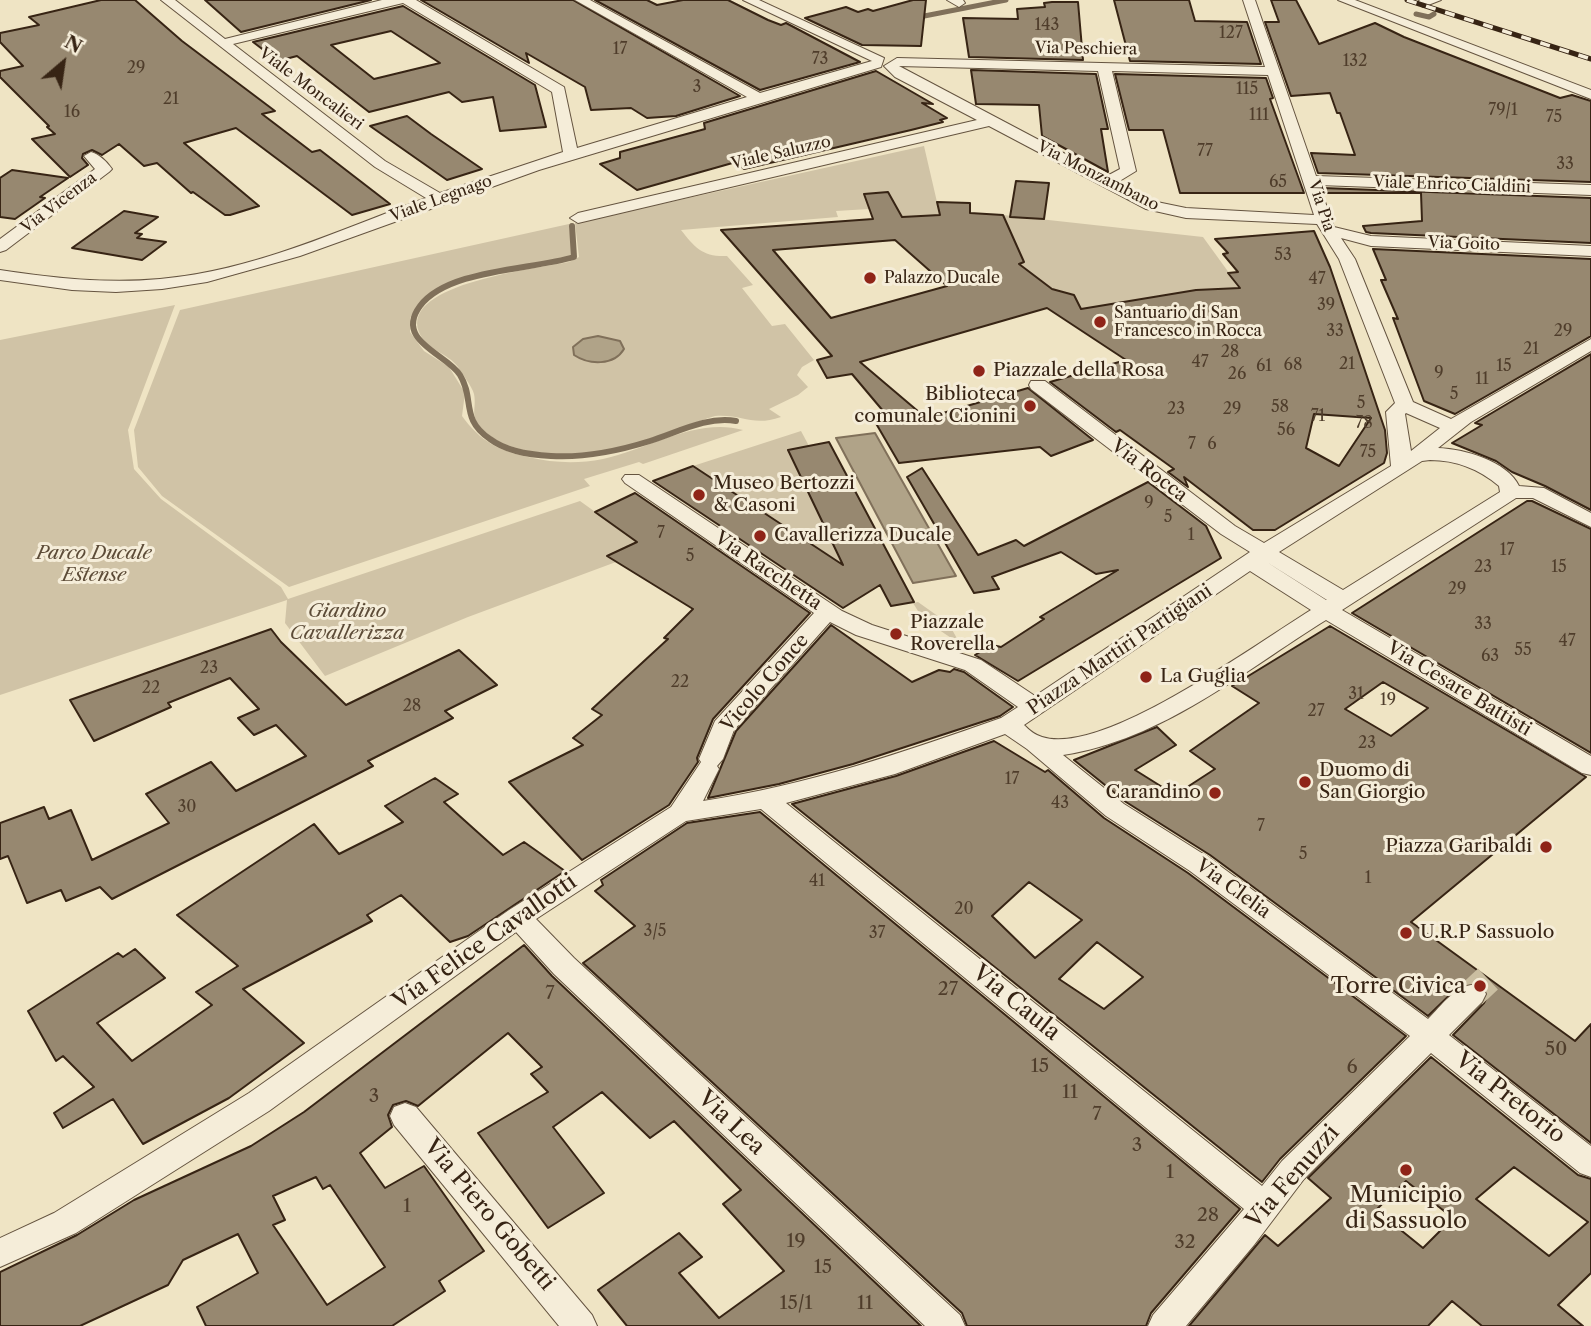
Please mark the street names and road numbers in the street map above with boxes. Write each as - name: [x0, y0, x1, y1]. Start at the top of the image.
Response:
- street label: Via Peschiera: [1035, 39, 1137, 59]
- street label: Viale Moncalieri: [255, 44, 367, 134]
- street label: Viale Saluzzo: [729, 132, 833, 174]
- street label: Via Monzambano: [1034, 137, 1162, 215]
- street label: Via Vicenza: [17, 168, 101, 238]
- street label: Viale Legnago: [387, 172, 495, 226]
- street label: Viale Enrico Cialdini: [1373, 173, 1531, 197]
- street label: Via Pia: [1304, 178, 1338, 234]
- street label: Via Goito: [1428, 233, 1500, 255]
- street label: Via Rocca: [1106, 435, 1192, 507]
- street label: Via Racchetta: [710, 527, 826, 615]
- street label: Piazza Martiri Partigiani: [1023, 580, 1217, 720]
- street label: Vicolo Conce: [716, 629, 814, 737]
- street label: Via Cesare Battisti: [1383, 637, 1535, 741]
- street label: Via Clelia: [1191, 854, 1275, 924]
- street label: Via Felice Cavallotti: [388, 868, 582, 1016]
- street label: Via Caula: [967, 959, 1065, 1047]
- street label: Via Pretorio: [1449, 1046, 1571, 1150]
- street label: Via Lea: [692, 1085, 770, 1161]
- street label: Via Fenuzzi: [1241, 1120, 1345, 1234]
- street label: Via Piero Gobetti: [418, 1134, 560, 1296]

